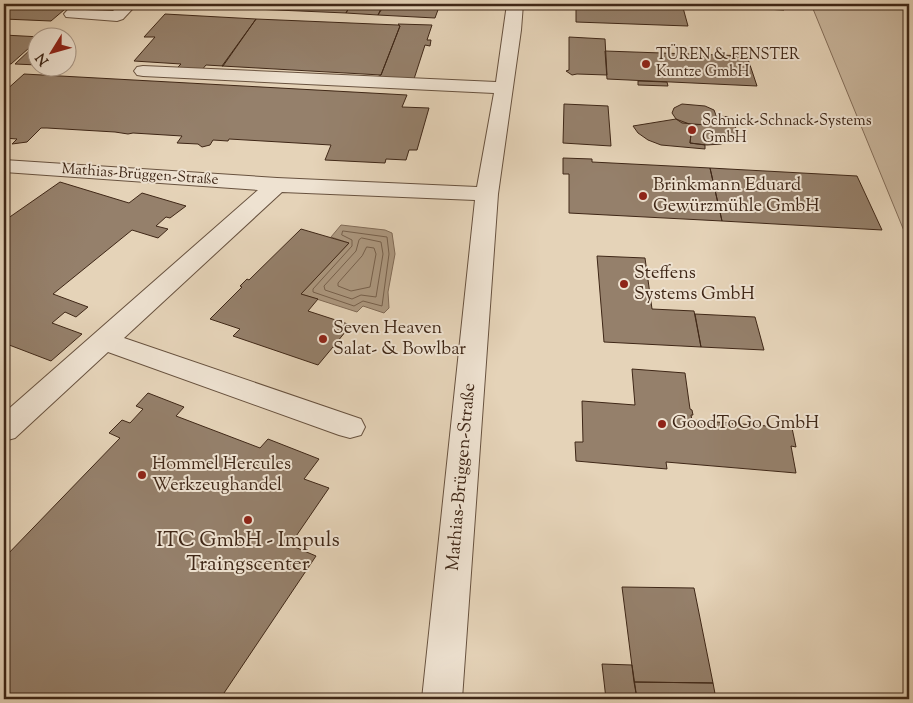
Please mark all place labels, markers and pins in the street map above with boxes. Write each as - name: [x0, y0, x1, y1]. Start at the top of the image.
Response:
- place label: TÜREN & FENSTER Kuntze GmbH: [656, 44, 800, 83]
- marker: TÜREN & FENSTER Kuntze GmbH: [640, 58, 652, 70]
- place label: Schnick-Schnack-Systems GmbH: [702, 111, 872, 149]
- marker: Schnick-Schnack-Systems GmbH: [686, 124, 698, 136]
- place label: Brinkmann Eduard Gewürzmühle GmbH: [653, 173, 819, 220]
- marker: Brinkmann Eduard Gewürzmühle GmbH: [637, 190, 649, 202]
- place label: Steffens Systems GmbH: [634, 261, 755, 308]
- marker: Steffens Systems GmbH: [618, 278, 630, 290]
- place label: Seven Heaven Salat- & Bowlbar: [333, 316, 466, 363]
- marker: Seven Heaven Salat- & Bowlbar: [317, 333, 329, 345]
- place label: GoodToGo GmbH: [672, 411, 819, 437]
- marker: GoodToGo GmbH: [656, 418, 668, 430]
- place label: Hommel Hercules Werkzeughandel: [152, 452, 291, 499]
- marker: Hommel Hercules Werkzeughandel: [136, 469, 148, 481]
- marker: ITC GmbH - Impuls Traingscenter: [242, 514, 254, 526]
- place label: ITC GmbH - Impuls Traingscenter: [156, 526, 340, 580]

